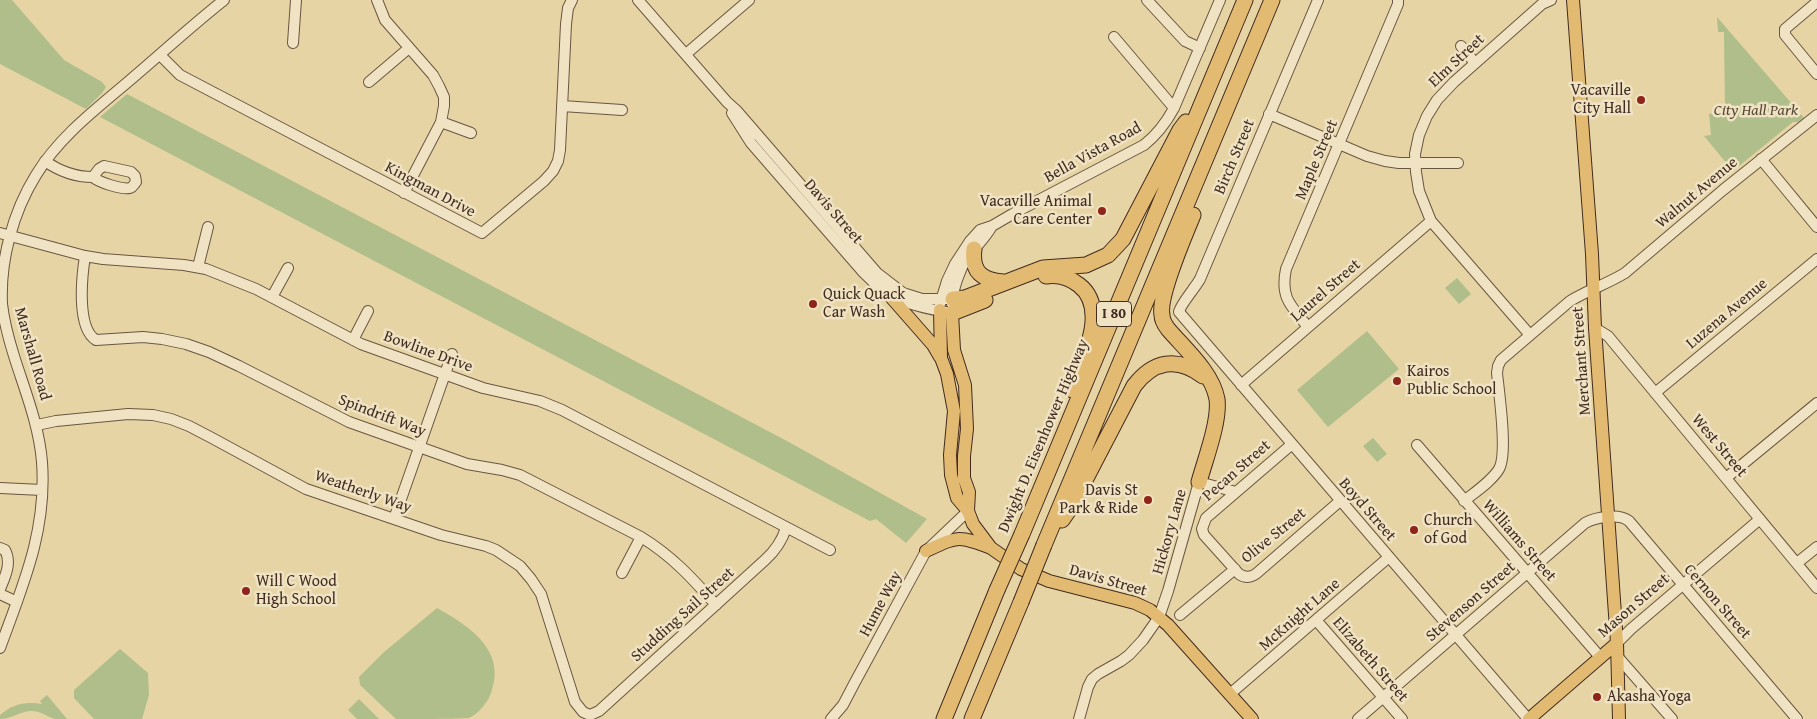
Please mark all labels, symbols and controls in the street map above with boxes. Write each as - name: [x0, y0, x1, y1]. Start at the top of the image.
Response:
- street label: Elm Street: [1425, 30, 1489, 92]
- place label: Vacaville City Hall: [1571, 81, 1631, 119]
- marker: Vacaville City Hall: [1635, 94, 1647, 106]
- park label: City Hall Park: [1714, 101, 1798, 121]
- street label: Birch Street: [1211, 117, 1259, 197]
- street label: Maple Street: [1291, 117, 1343, 203]
- street label: Bella Vista Road: [1041, 118, 1145, 188]
- street label: Walnut Avenue: [1652, 153, 1742, 233]
- street label: Kingman Drive: [381, 158, 479, 222]
- street label: Davis Street: [800, 176, 866, 248]
- place label: Vacaville Animal Care Center: [980, 192, 1092, 230]
- marker: Vacaville Animal Care Center: [1096, 205, 1108, 217]
- street label: Laurel Street: [1287, 255, 1365, 327]
- street label: Luzena Avenue: [1682, 274, 1772, 354]
- place label: Quick Quack Car Wash: [823, 285, 905, 323]
- marker: Quick Quack Car Wash: [807, 298, 819, 310]
- road number: I 80: [1096, 302, 1132, 326]
- street label: Marshall Road: [10, 305, 54, 403]
- street label: Merchant Street: [1569, 306, 1595, 416]
- street label: Bowline Drive: [381, 327, 475, 377]
- street label: Dwight D. Eisenhower Highway: [994, 336, 1094, 536]
- place label: Kairos Public School: [1407, 362, 1497, 400]
- marker: Kairos Public School: [1391, 375, 1403, 387]
- street label: Spindrift Way: [335, 390, 429, 442]
- street label: West Street: [1687, 411, 1751, 481]
- street label: Pecan Street: [1199, 436, 1275, 506]
- street label: Weatherly Way: [312, 466, 414, 518]
- street label: Boyd Street: [1334, 474, 1400, 546]
- place label: Davis St Park & Ride: [1060, 481, 1138, 519]
- street label: Hickory Lane: [1149, 487, 1191, 577]
- marker: Davis St Park & Ride: [1142, 494, 1154, 506]
- street label: Williams Street: [1478, 496, 1560, 586]
- street label: Olive Street: [1238, 504, 1310, 568]
- place label: Church of God: [1424, 511, 1473, 549]
- marker: Church of God: [1408, 524, 1420, 536]
- street label: Stevenson Street: [1422, 558, 1520, 646]
- street label: Davis Street: [1067, 561, 1149, 601]
- street label: Cernon Street: [1679, 561, 1755, 643]
- street label: Studding Sail Street: [627, 564, 739, 666]
- street label: Hume Way: [856, 568, 906, 640]
- street label: Mason Street: [1594, 570, 1674, 642]
- place label: Will C Wood High School: [256, 572, 337, 610]
- street label: McKnight Lane: [1256, 575, 1344, 655]
- marker: Will C Wood High School: [240, 585, 252, 597]
- street label: Elizabeth Street: [1328, 614, 1412, 706]
- place label: Akasha Yoga: [1607, 687, 1691, 707]
- marker: Akasha Yoga: [1591, 691, 1603, 703]

